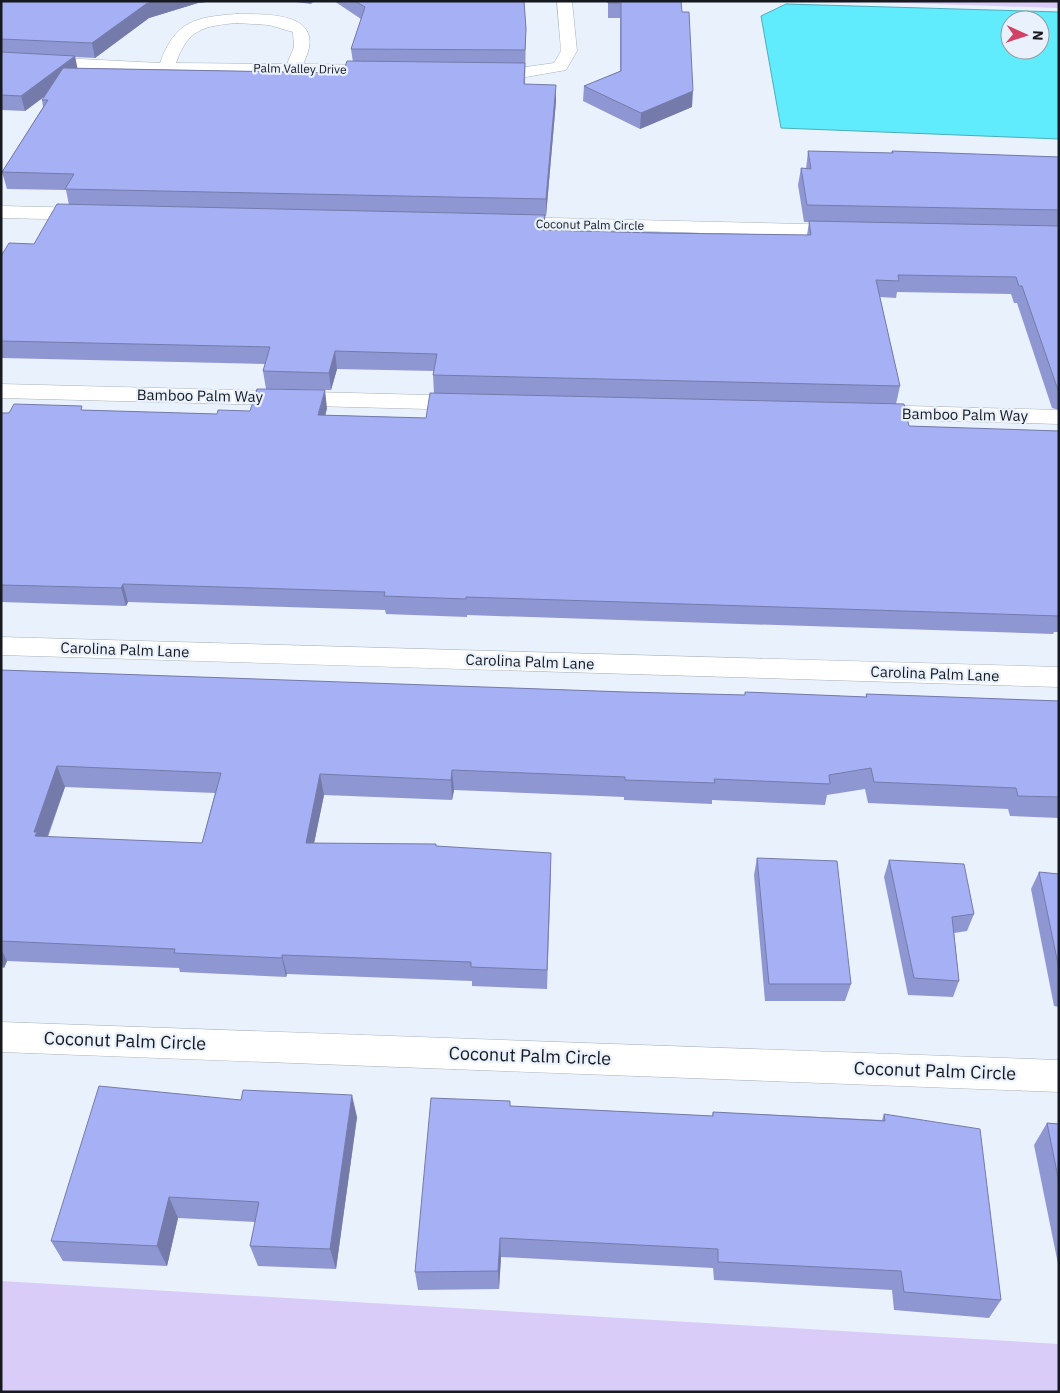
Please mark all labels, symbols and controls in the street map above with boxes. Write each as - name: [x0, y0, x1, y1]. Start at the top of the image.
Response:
- north arrow: [1000, 10, 1050, 60]
- text: N: [1029, 30, 1047, 41]
- street label: Palm Valley Drive: [253, 60, 347, 77]
- street label: Coconut Palm Circle: [536, 216, 645, 233]
- street label: Bamboo Palm Way: [137, 385, 264, 406]
- street label: Bamboo Palm Way: [902, 404, 1029, 425]
- street label: Carolina Palm Lane: [60, 638, 190, 661]
- street label: Carolina Palm Lane: [465, 650, 595, 673]
- street label: Carolina Palm Lane: [870, 662, 1000, 685]
- street label: Coconut Palm Circle: [43, 1026, 207, 1055]
- street label: Coconut Palm Circle: [448, 1041, 612, 1070]
- street label: Coconut Palm Circle: [853, 1056, 1017, 1085]

